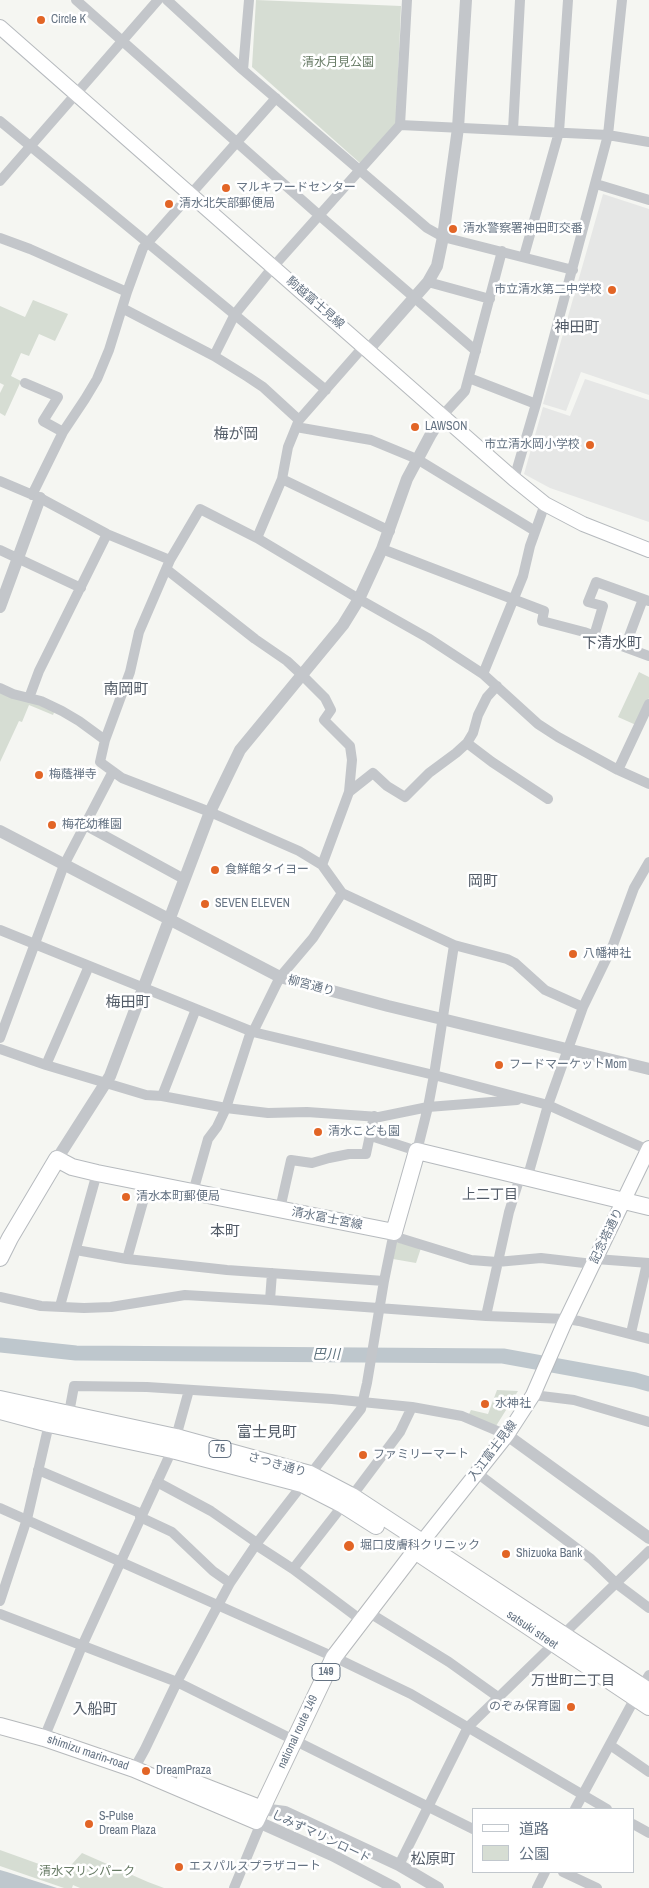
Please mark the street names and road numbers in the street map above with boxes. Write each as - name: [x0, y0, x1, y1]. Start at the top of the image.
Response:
- street label: 駒越富士見線: [283, 274, 347, 332]
- street label: 柳宮通り: [286, 973, 336, 999]
- street label: 清水富士宮線: [290, 1205, 364, 1233]
- street label: 記念塔通り: [587, 1206, 627, 1266]
- street label: 入江富士見線: [466, 1418, 520, 1484]
- road number: 75: [209, 1440, 231, 1458]
- street label: さつき通り: [246, 1450, 308, 1480]
- street label: satsuki street: [504, 1608, 560, 1652]
- road number: 149: [312, 1664, 340, 1680]
- street label: national route 149: [275, 1693, 321, 1771]
- street label: shimizu marin-road: [45, 1732, 131, 1774]
- street label: しみずマリンロード: [269, 1808, 373, 1866]

